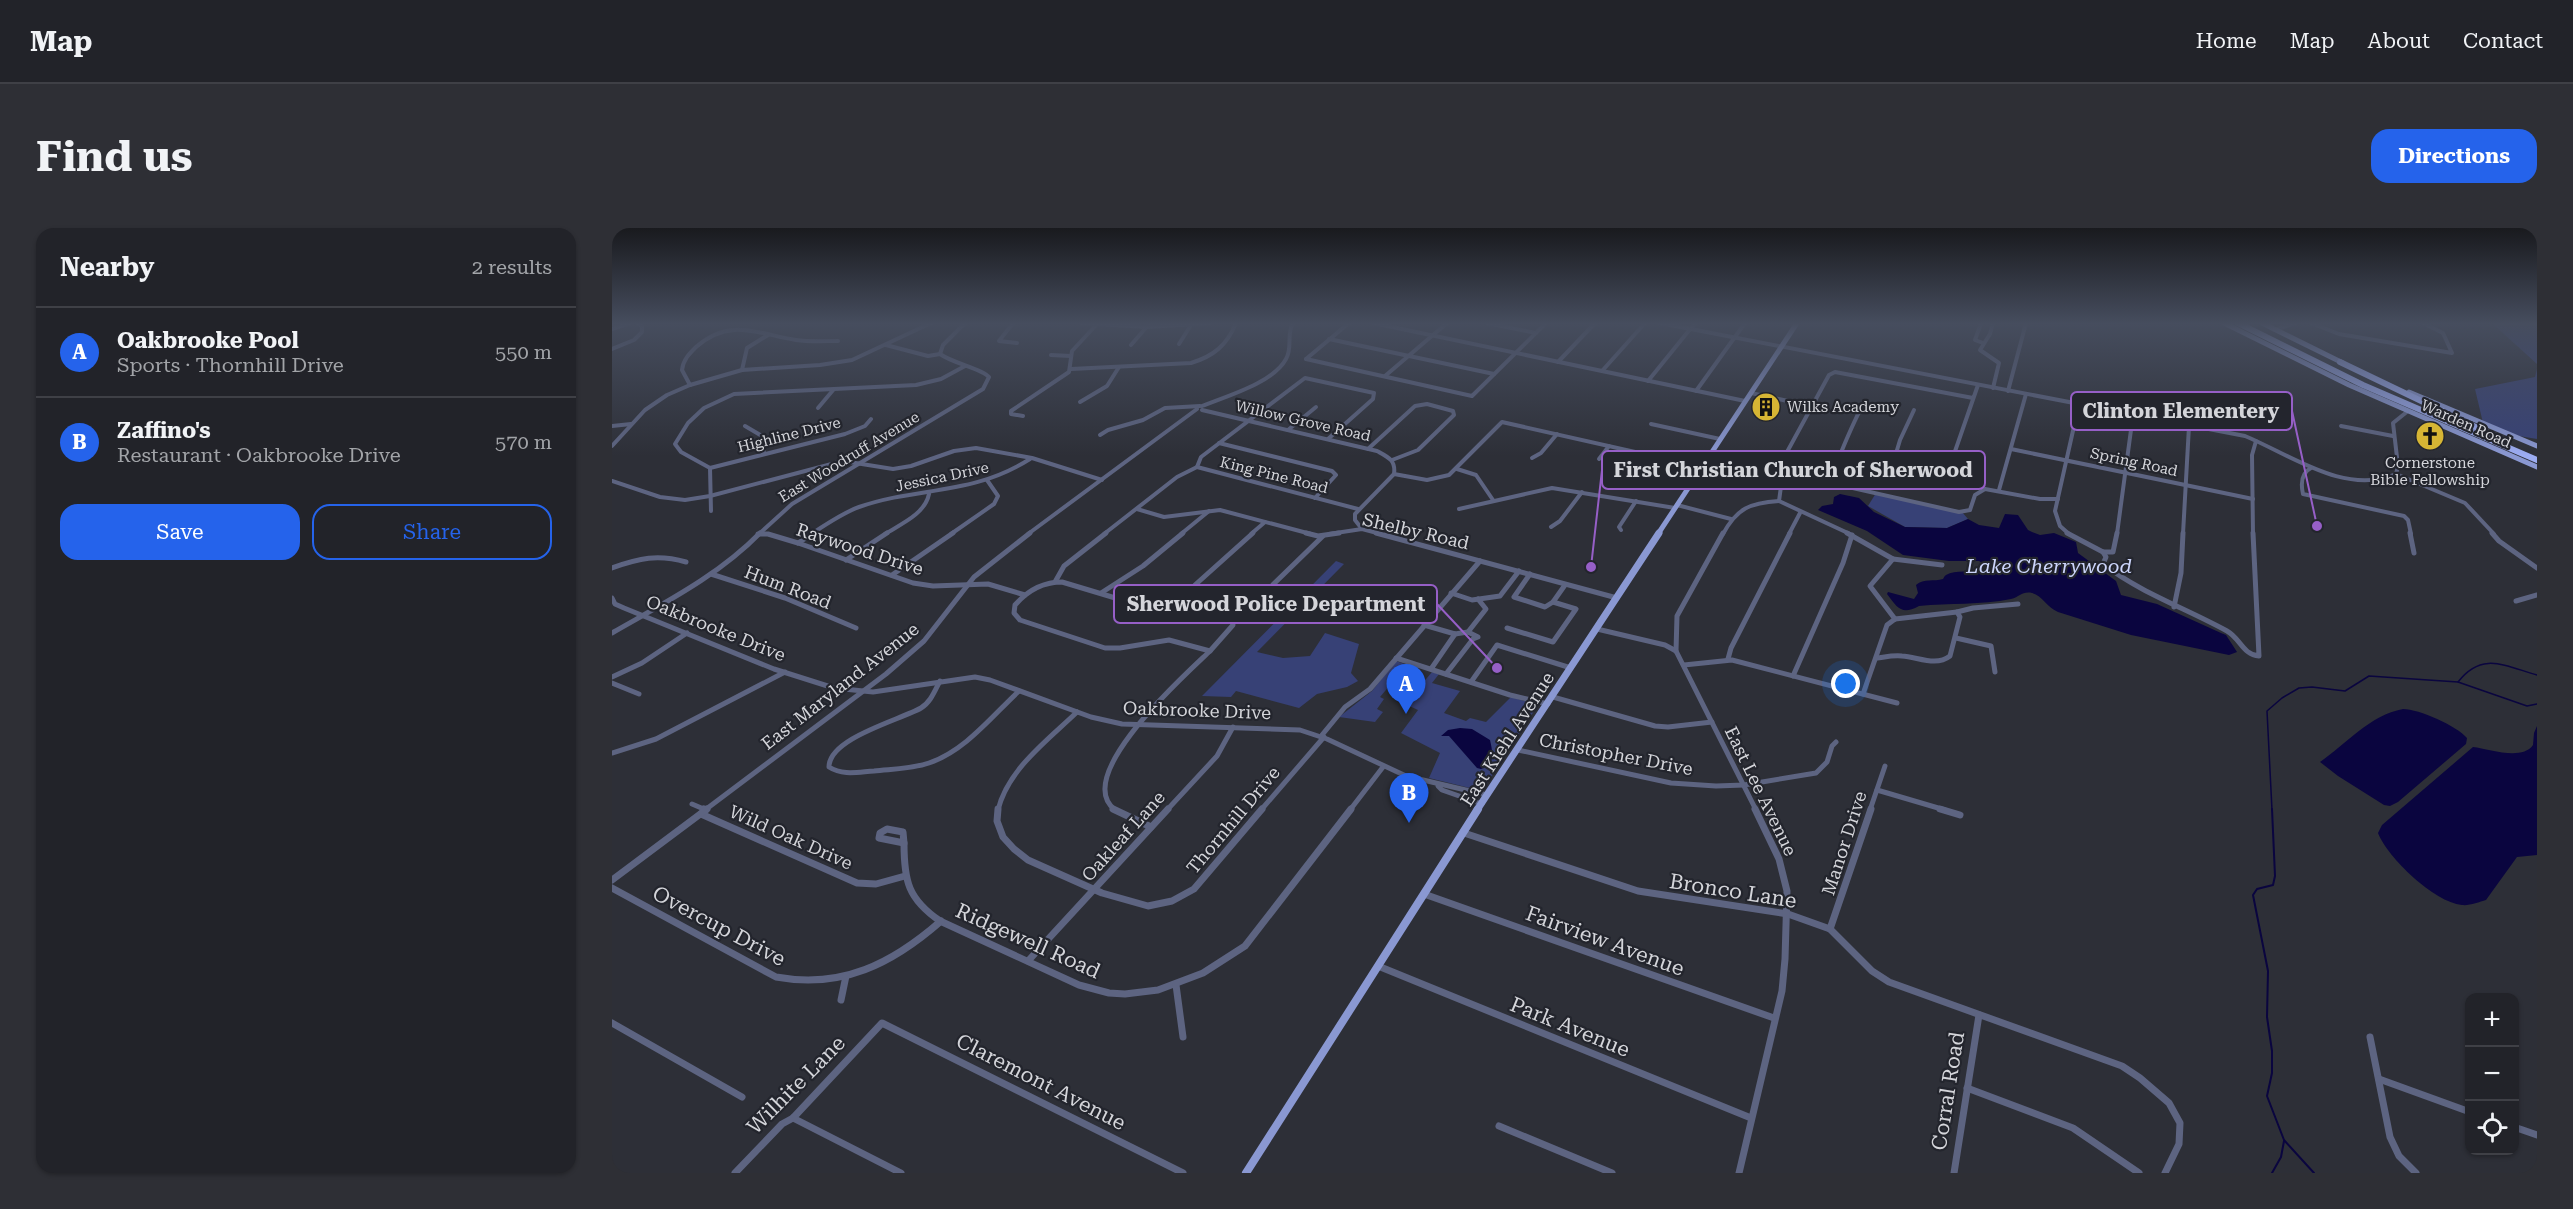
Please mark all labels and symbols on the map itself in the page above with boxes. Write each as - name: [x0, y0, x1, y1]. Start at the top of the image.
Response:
- building icon: Wilks Academy: [1750, 391, 1782, 423]
- callout: Clinton Elementery: [2071, 392, 2292, 430]
- street label: Warden Road: [2418, 396, 2514, 452]
- street label: Willow Grove Road: [1234, 397, 1373, 445]
- place label: Wilks Academy: [1787, 398, 1899, 416]
- text: Clinton Elementery: [2083, 399, 2279, 423]
- street label: East Woodruff Avenue: [775, 408, 923, 506]
- street label: Highline Drive: [736, 413, 842, 457]
- church icon: Cornerstone Bible Fellowship: [2414, 420, 2446, 452]
- street label: Spring Road: [2089, 444, 2180, 480]
- callout: First Christian Church of Sherwood: [1602, 451, 1985, 489]
- street label: King Pine Road: [1218, 453, 1330, 497]
- place label: Cornerstone Bible Fellowship: [2370, 454, 2490, 489]
- street label: Jessica Drive: [894, 458, 990, 496]
- text: First Christian Church of Sherwood: [1613, 458, 1973, 482]
- street label: Shelby Road: [1361, 509, 1472, 554]
- street label: Raywood Drive: [794, 519, 926, 579]
- water label: Lake Cherrywood: [1965, 554, 2132, 578]
- street label: Hum Road: [742, 561, 835, 613]
- callout: Sherwood Police Department: [1114, 585, 1437, 623]
- street label: Oakbrooke Drive: [643, 590, 789, 666]
- text: Sherwood Police Department: [1127, 592, 1425, 616]
- street label: East Maryland Avenue: [757, 618, 923, 754]
- pin: A: [1386, 664, 1426, 714]
- street label: East Kiehl Avenue: [1456, 668, 1558, 810]
- your location: [1831, 669, 1860, 698]
- street label: Oakbrooke Drive: [1123, 697, 1272, 723]
- street label: East Lee Avenue: [1721, 723, 1801, 859]
- street label: Christopher Drive: [1537, 729, 1695, 779]
- street label: Thornhill Drive: [1182, 762, 1284, 878]
- pin: B: [1390, 774, 1428, 823]
- street label: Oakleaf Lane: [1077, 786, 1169, 885]
- street label: Manor Drive: [1817, 788, 1871, 898]
- street label: Wild Oak Drive: [726, 800, 856, 874]
- street label: Bronco Lane: [1668, 869, 1798, 913]
- street label: Overcup Drive: [648, 881, 790, 971]
- street label: Ridgewell Road: [952, 898, 1104, 984]
- street label: Fairview Avenue: [1523, 901, 1687, 981]
- street label: Park Avenue: [1507, 992, 1633, 1062]
- street label: Claremont Avenue: [952, 1029, 1130, 1135]
- street label: Corral Road: [1927, 1029, 1969, 1152]
- street label: Wilhite Lane: [742, 1031, 850, 1139]

